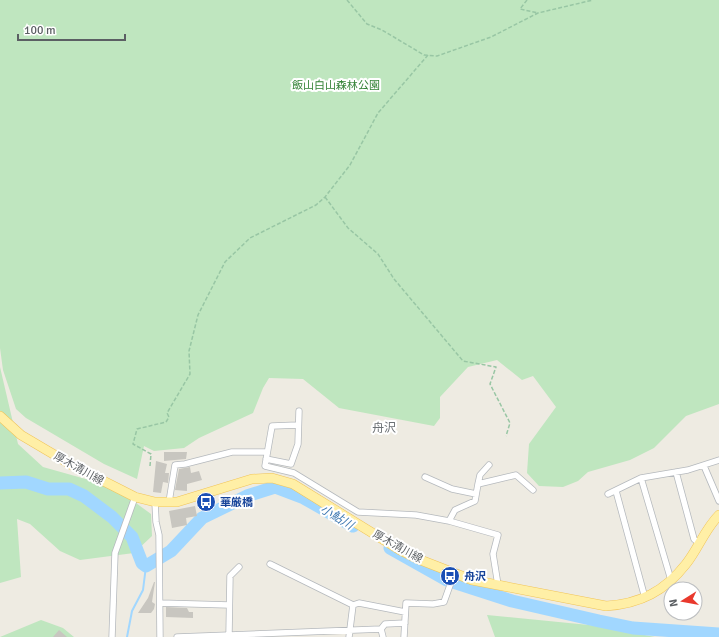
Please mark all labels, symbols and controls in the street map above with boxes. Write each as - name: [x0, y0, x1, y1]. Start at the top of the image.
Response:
- scale bar: [18, 16, 125, 42]
- text: 100 m: [24, 23, 56, 38]
- park label: 飯山白山森林公園: [292, 79, 380, 92]
- district label: 舟沢: [372, 421, 396, 436]
- street label: 厚木清川線: [52, 449, 106, 487]
- bus stop icon: 華厳橋: [195, 491, 217, 513]
- place label: 華厳橋: [220, 496, 253, 509]
- water label: 小鮎川: [317, 502, 358, 534]
- street label: 厚木清川線: [371, 527, 425, 565]
- bus stop icon: 舟沢: [439, 565, 461, 587]
- place label: 舟沢: [464, 570, 486, 583]
- north arrow: [663, 581, 703, 621]
- text: N: [667, 598, 681, 608]

